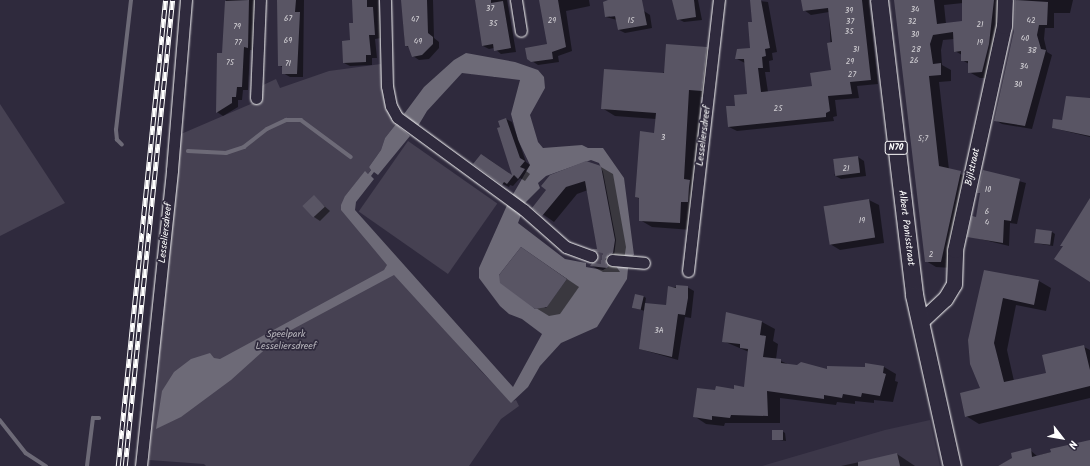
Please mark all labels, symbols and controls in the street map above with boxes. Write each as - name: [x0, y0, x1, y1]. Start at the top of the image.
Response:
- house number: 37: [486, 4, 494, 14]
- house number: 34: [911, 5, 919, 15]
- house number: 39: [845, 6, 853, 16]
- house number: 67: [284, 14, 292, 24]
- house number: 47: [411, 15, 419, 25]
- house number: 29: [548, 16, 556, 26]
- house number: 15: [628, 16, 634, 26]
- house number: 42: [1026, 16, 1036, 26]
- house number: 37: [846, 17, 854, 27]
- house number: 32: [907, 17, 917, 27]
- house number: 35: [489, 19, 497, 29]
- house number: 21: [976, 20, 984, 30]
- house number: 79: [233, 22, 241, 32]
- house number: 35: [845, 27, 853, 37]
- house number: 30: [911, 30, 919, 40]
- house number: 40: [1021, 34, 1029, 44]
- house number: 69: [284, 36, 292, 46]
- house number: 49: [414, 37, 422, 47]
- house number: 77: [234, 38, 242, 48]
- house number: 19: [977, 38, 983, 48]
- house number: 31: [852, 45, 860, 55]
- house number: 28: [911, 45, 921, 55]
- house number: 38: [1027, 46, 1037, 56]
- house number: 26: [909, 56, 919, 66]
- house number: 29: [846, 57, 854, 67]
- house number: 75: [226, 58, 234, 68]
- house number: 71: [285, 59, 291, 69]
- house number: 34: [1020, 62, 1028, 72]
- house number: 27: [848, 70, 856, 80]
- house number: 30: [1014, 80, 1022, 90]
- house number: 25: [774, 104, 782, 114]
- street label: Lesseliersdreef: [694, 105, 714, 167]
- house number: 3: [661, 133, 665, 143]
- house number: 5;7: [918, 134, 928, 144]
- road number: N70: [884, 141, 908, 155]
- street label: Bijlstraat: [963, 147, 983, 187]
- house number: 21: [842, 164, 850, 174]
- house number: 10: [985, 185, 991, 195]
- street label: Albert Panisstraat: [895, 189, 917, 267]
- street label: Lesseliersdreef: [157, 202, 175, 264]
- house number: 6: [985, 207, 989, 217]
- house number: 19: [859, 216, 865, 226]
- house number: 4: [985, 218, 989, 228]
- house number: 2: [929, 250, 933, 260]
- house number: 3A: [654, 326, 664, 336]
- park label: Speelpark Lesseliersdreef: [256, 328, 316, 352]
- north arrow: [1042, 418, 1082, 458]
- text: N: [1063, 437, 1082, 452]

